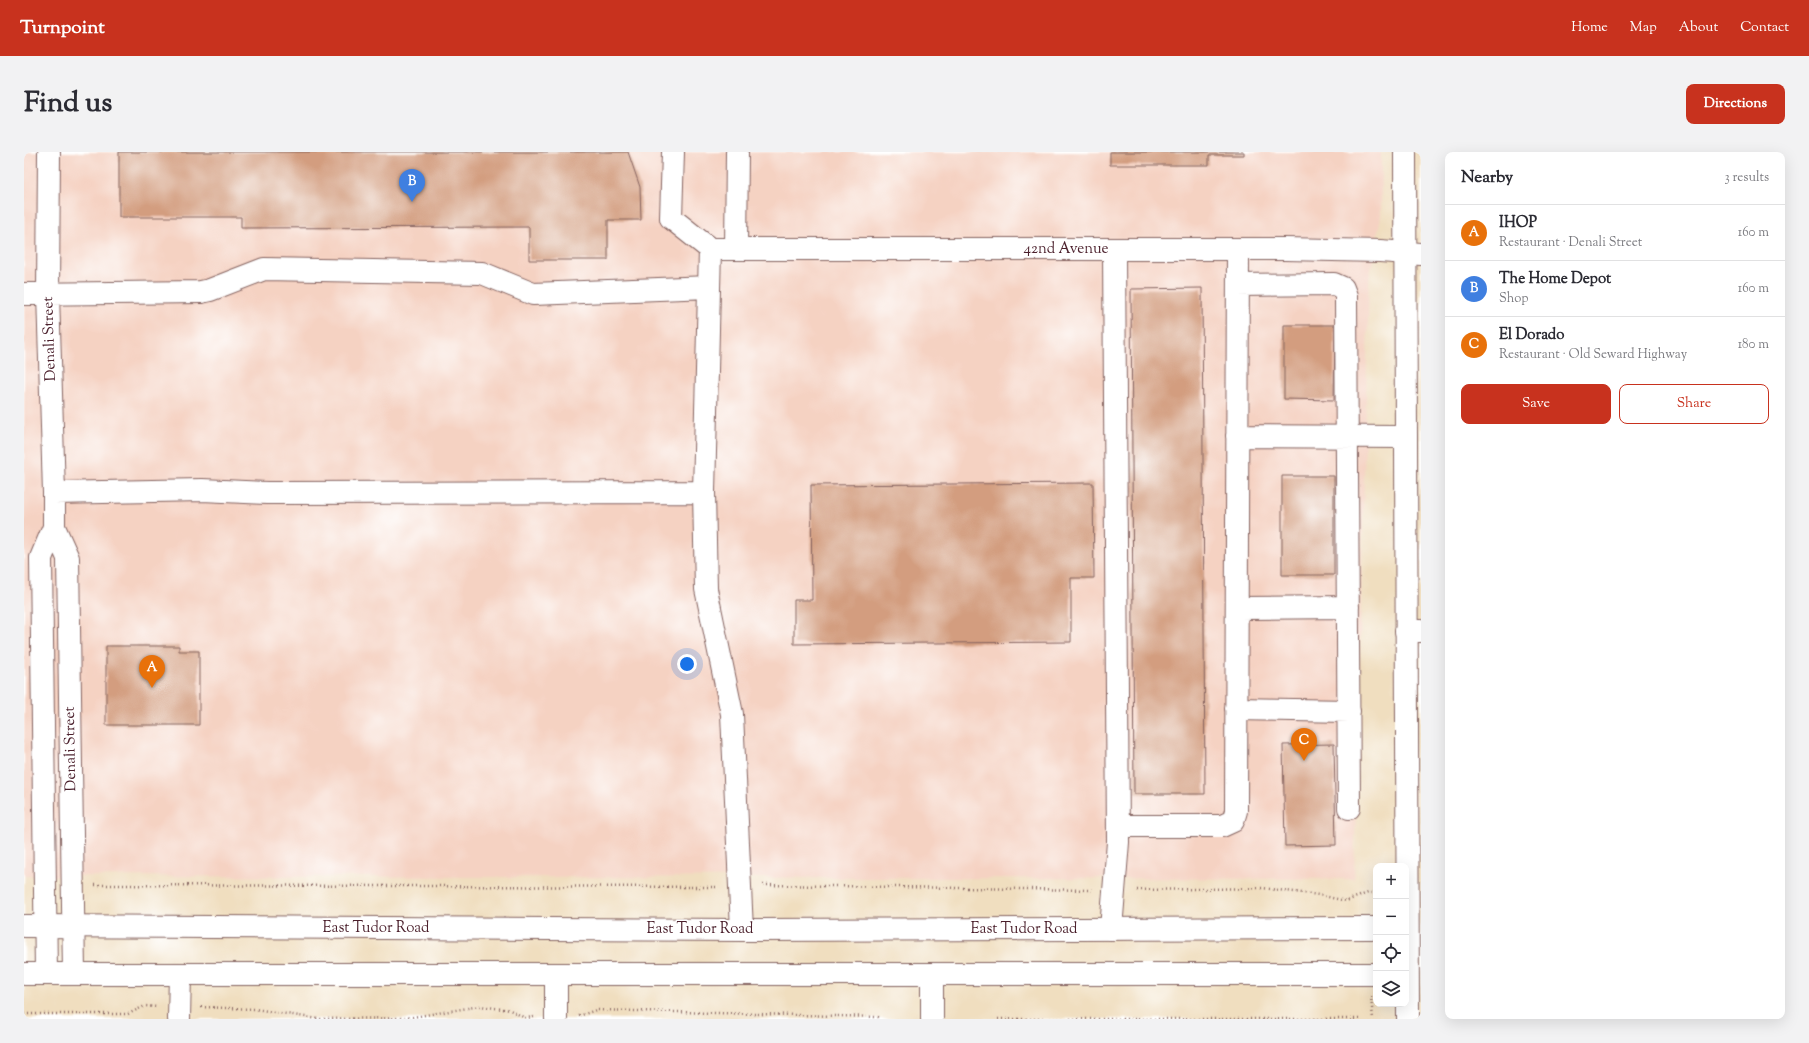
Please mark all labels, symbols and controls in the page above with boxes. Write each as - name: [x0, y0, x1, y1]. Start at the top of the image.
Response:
- text: Turnpoint: [20, 15, 105, 42]
- text: Home: [1571, 18, 1608, 38]
- text: Map: [1630, 18, 1657, 38]
- text: About: [1679, 18, 1718, 38]
- text: Contact: [1740, 18, 1789, 38]
- text: Find us: [24, 84, 112, 124]
- button: Directions: [1686, 84, 1785, 124]
- text: Nearby: [1461, 166, 1513, 190]
- pin: B: [399, 169, 425, 202]
- text: 3 results: [1724, 169, 1769, 187]
- text: IHOP: [1499, 213, 1537, 234]
- text: A: [1469, 224, 1479, 242]
- text: 160 m: [1738, 224, 1769, 242]
- text: Restaurant · Denali Street: [1499, 234, 1642, 252]
- street label: 42nd Avenue: [1023, 239, 1109, 260]
- text: The Home Depot: [1499, 269, 1611, 290]
- text: B: [1470, 280, 1478, 298]
- text: 160 m: [1738, 280, 1769, 298]
- text: Shop: [1499, 290, 1528, 308]
- street label: Denali Street: [38, 296, 62, 382]
- text: El Dorado: [1499, 325, 1564, 346]
- text: C: [1469, 336, 1479, 354]
- text: 180 m: [1738, 336, 1769, 354]
- text: Restaurant · Old Seward Highway: [1499, 346, 1687, 364]
- button: Save: [1461, 384, 1611, 424]
- button: Share: [1619, 384, 1769, 424]
- your location: [677, 654, 697, 674]
- pin: A: [139, 655, 165, 688]
- street label: Denali Street: [60, 706, 82, 792]
- pin: C: [1291, 728, 1317, 761]
- map controls: [1373, 863, 1409, 1007]
- button: +: [1373, 863, 1409, 899]
- button: −: [1373, 899, 1409, 935]
- street label: East Tudor Road: [322, 918, 430, 939]
- street label: East Tudor Road: [646, 919, 754, 940]
- street label: East Tudor Road: [970, 919, 1078, 940]
- button: locate: [1373, 935, 1409, 971]
- button: layers: [1373, 971, 1409, 1007]

